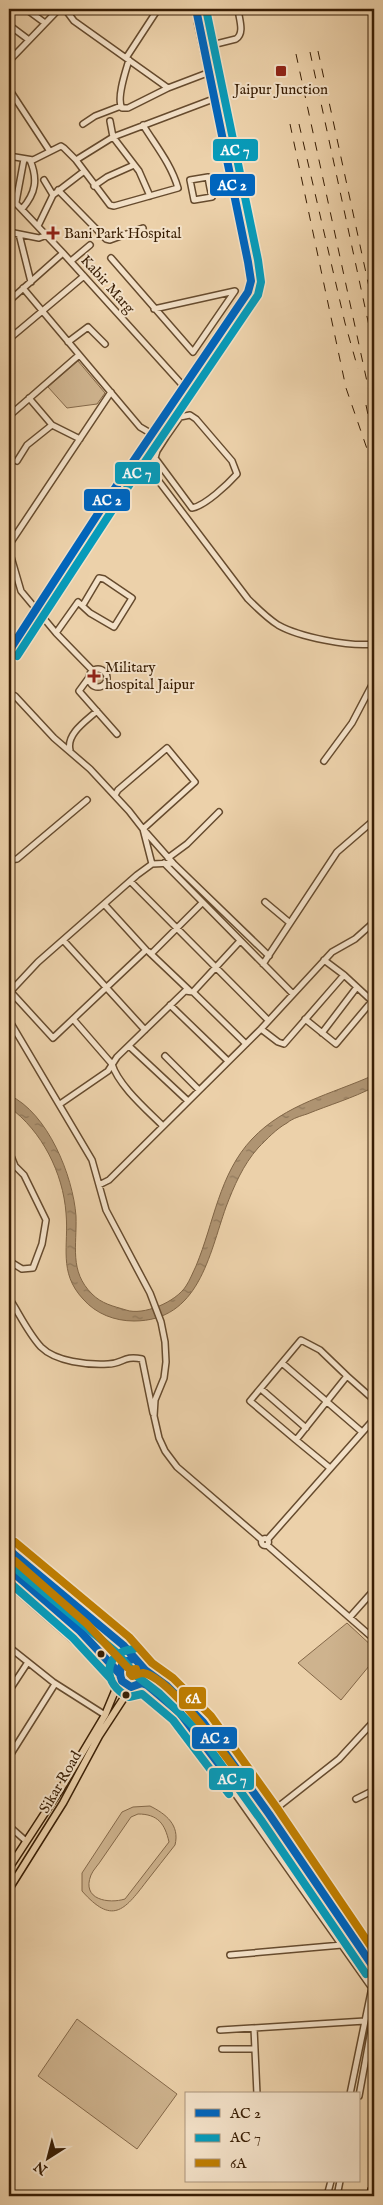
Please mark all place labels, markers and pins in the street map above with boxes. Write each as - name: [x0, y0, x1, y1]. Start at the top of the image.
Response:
- marker: Jaipur Junction: [274, 64, 288, 78]
- place label: Jaipur Junction: [232, 80, 328, 99]
- place label: Bani Park Hospital: [64, 224, 182, 243]
- marker: Bani Park Hospital: [46, 226, 60, 240]
- place label: Military hospital Jaipur: [105, 658, 195, 694]
- marker: Military hospital Jaipur: [87, 669, 101, 683]
- unlabelled marker: [96, 1649, 106, 1659]
- unlabelled marker: [121, 1690, 131, 1700]

